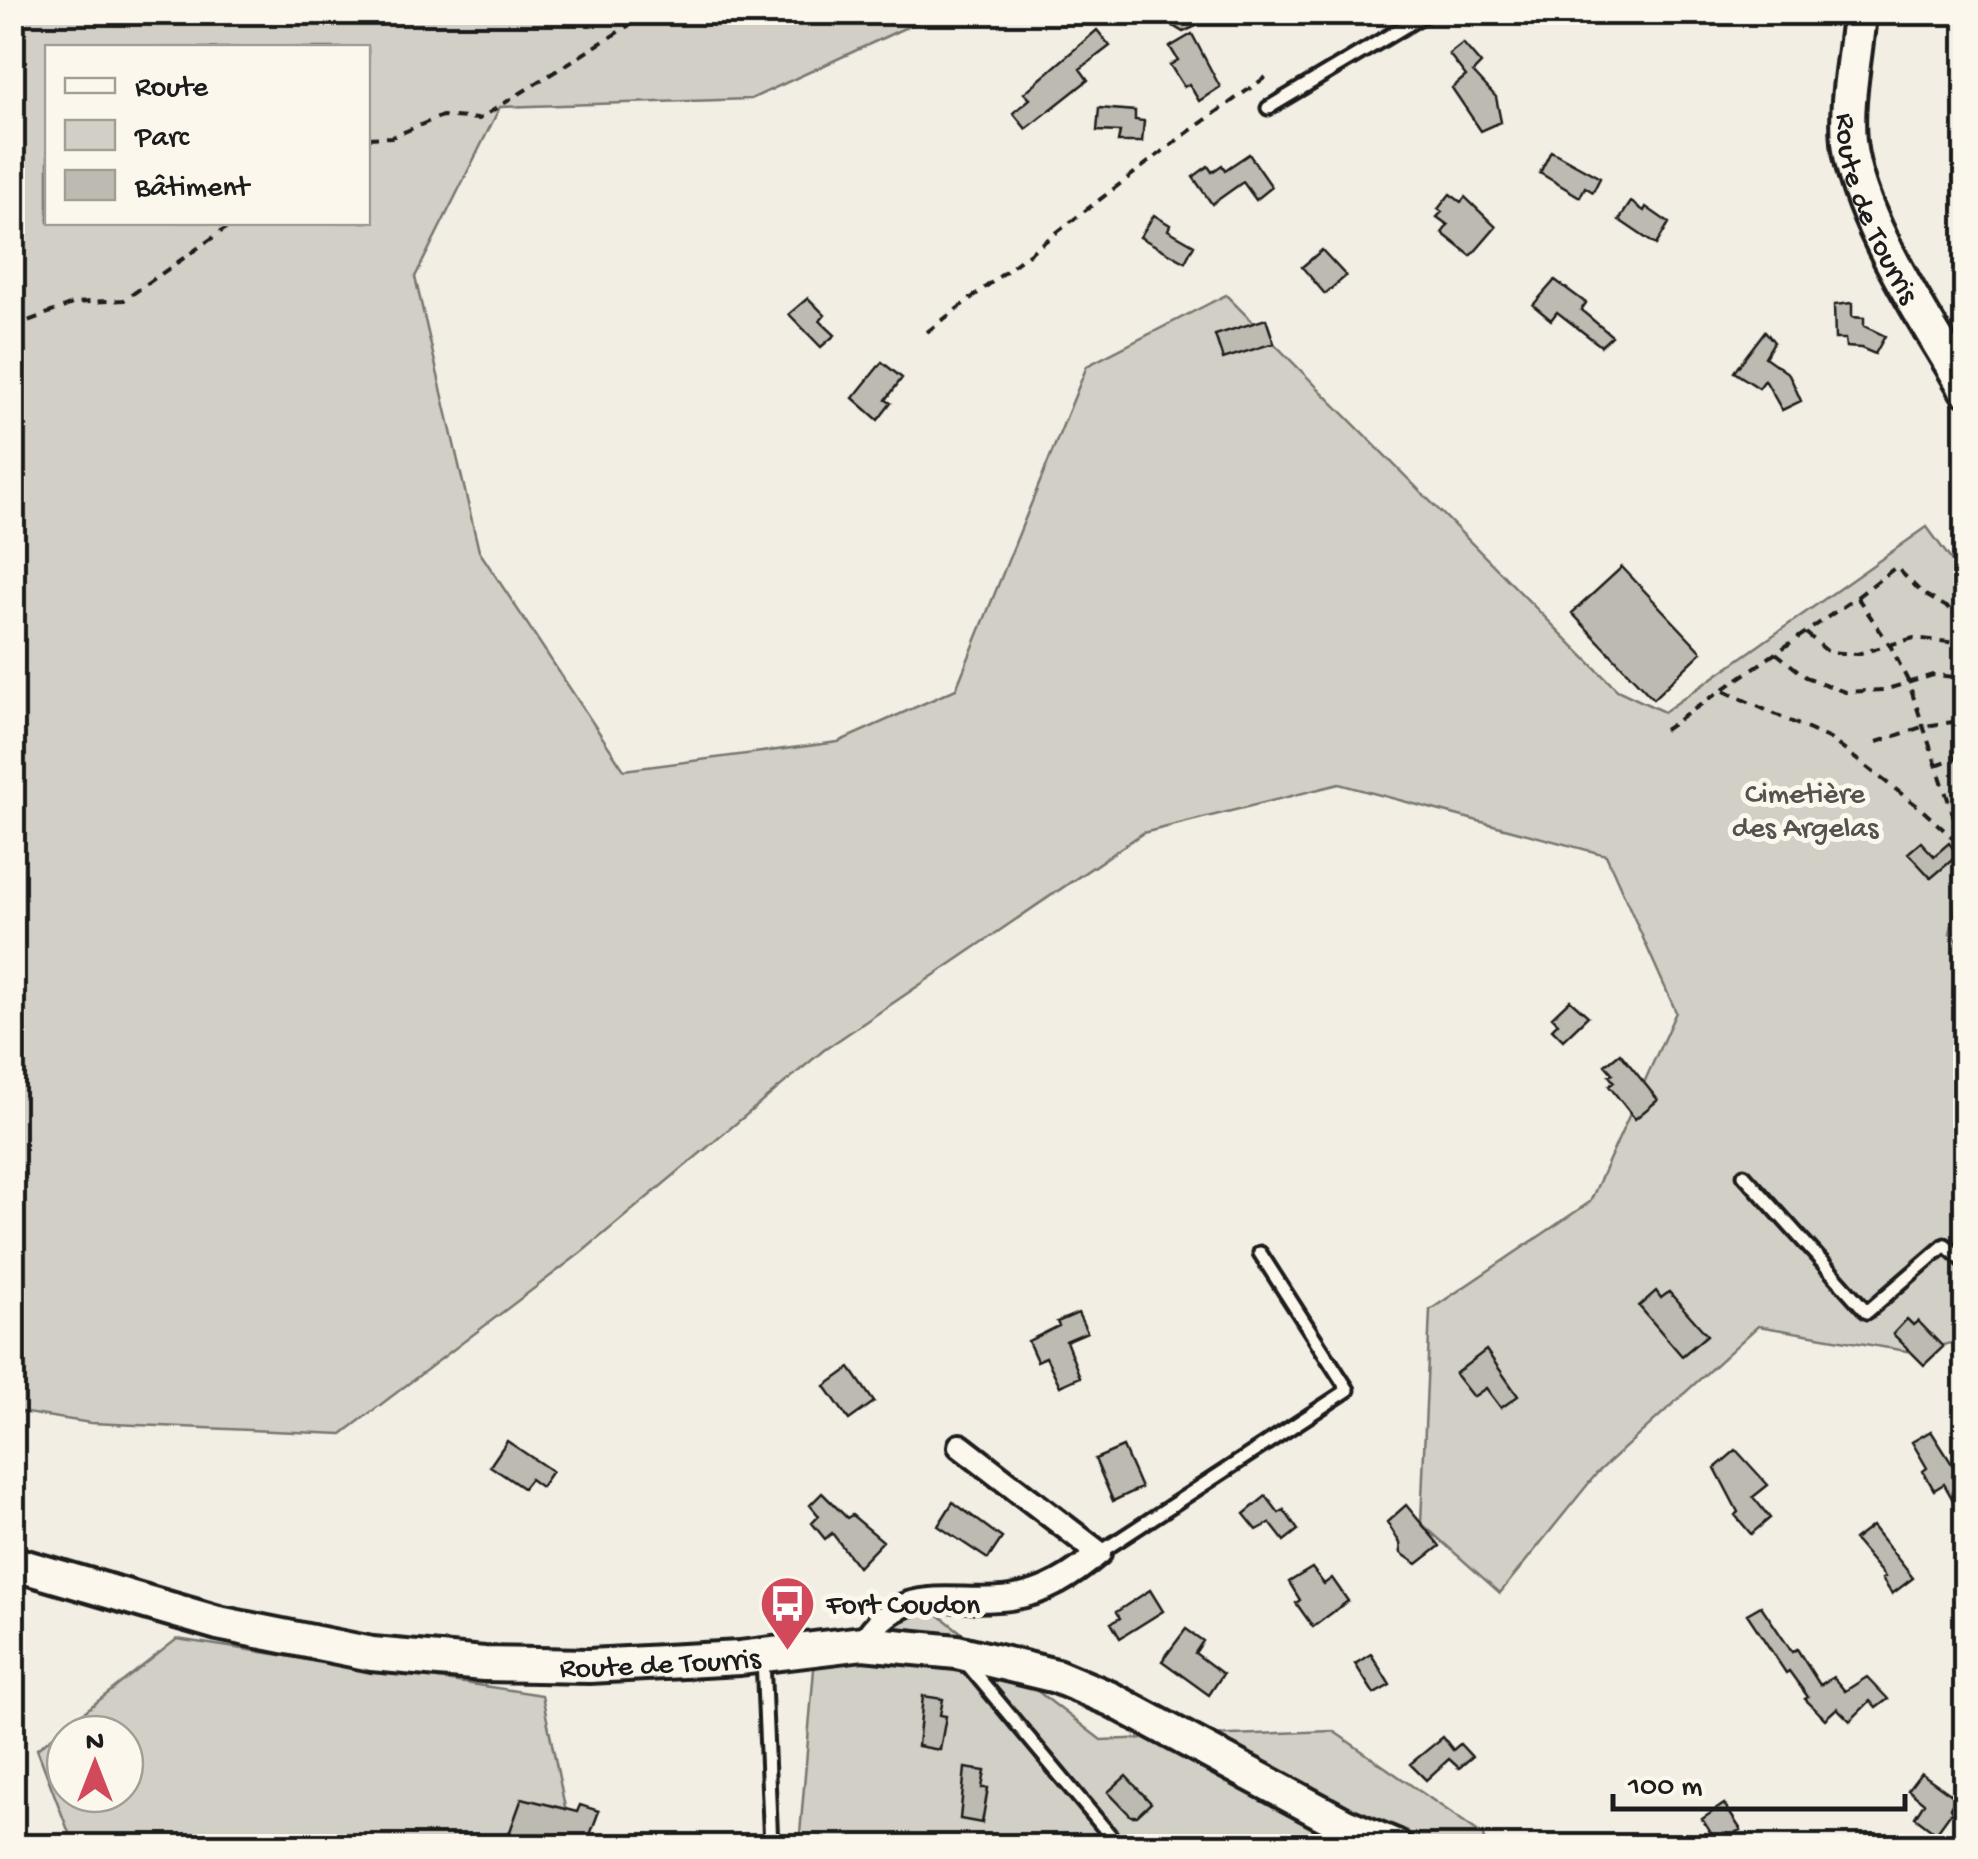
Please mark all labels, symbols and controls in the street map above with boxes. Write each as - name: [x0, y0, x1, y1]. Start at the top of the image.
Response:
- legend: [45, 45, 370, 225]
- text: Route: [135, 72, 209, 107]
- street label: Route de Tourris: [1826, 113, 1925, 312]
- text: Parc: [134, 122, 191, 157]
- text: Bâtiment: [134, 172, 252, 207]
- park label: Cimetière des Argelas: [1732, 779, 1879, 848]
- bus stop icon: Fort Coudon: [757, 1573, 817, 1652]
- place label: Fort Coudon: [825, 1590, 980, 1625]
- street label: Route de Tourris: [559, 1643, 763, 1688]
- north arrow: [45, 1714, 145, 1814]
- text: N: [86, 1727, 104, 1760]
- scale bar: [1613, 1749, 1906, 1811]
- text: 100 m: [1627, 1771, 1703, 1806]

